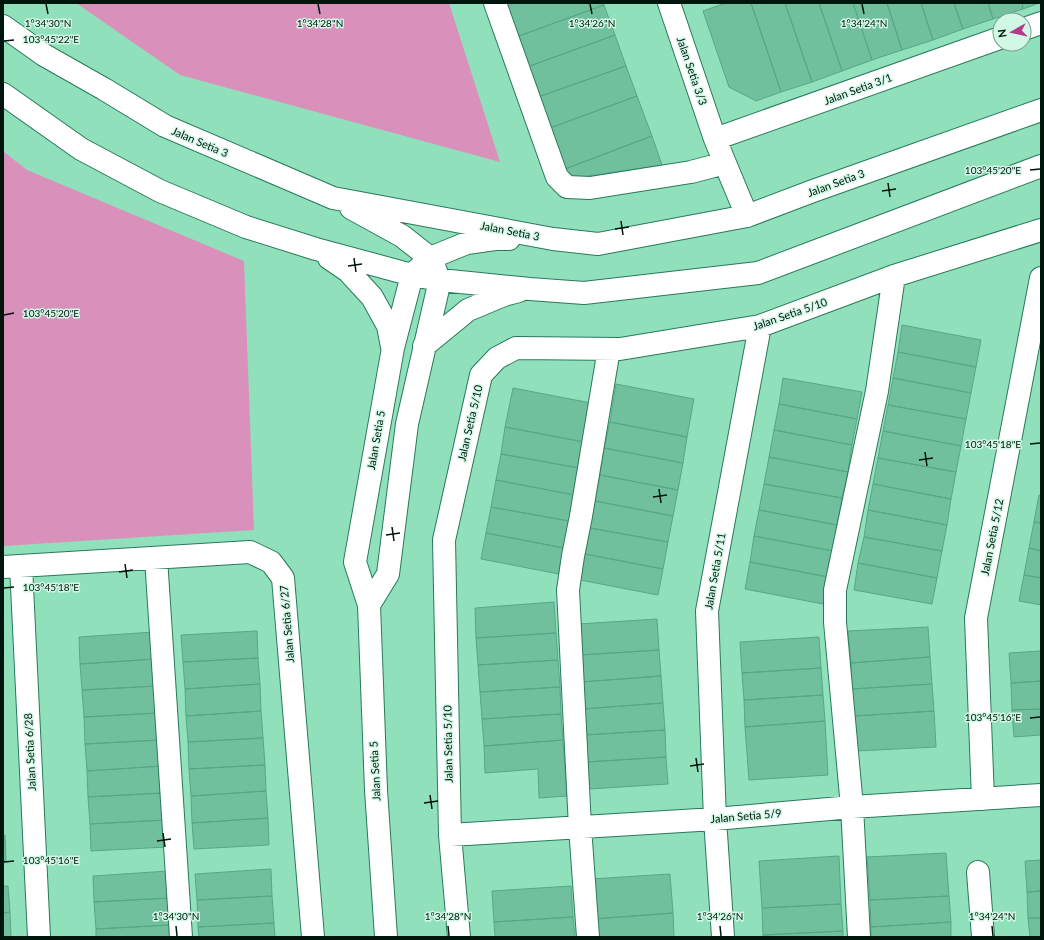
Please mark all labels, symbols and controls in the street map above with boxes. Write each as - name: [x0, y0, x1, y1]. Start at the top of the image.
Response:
- north arrow: [992, 12, 1032, 52]
- text: 1°34'30"N: [25, 17, 71, 29]
- text: 1°34'28"N: [297, 17, 343, 29]
- text: 1°34'26"N: [569, 17, 615, 29]
- text: 1°34'24"N: [841, 17, 887, 29]
- text: N: [995, 28, 1009, 39]
- text: 103°45'22"E: [23, 33, 79, 45]
- street label: Jalan Setia 3/3: [675, 35, 710, 107]
- street label: Jalan Setia 3/1: [822, 70, 894, 107]
- street label: Jalan Setia 3: [170, 124, 230, 159]
- text: 103°45'20"E: [965, 164, 1021, 176]
- street label: Jalan Setia 3: [805, 166, 866, 199]
- street label: Jalan Setia 3: [479, 218, 541, 243]
- street label: Jalan Setia 5/10: [751, 295, 829, 332]
- text: 103°45'20"E: [23, 307, 79, 319]
- street label: Jalan Setia 5/10: [454, 383, 485, 462]
- street label: Jalan Setia 5: [364, 409, 387, 471]
- text: 103°45'18"E: [965, 438, 1021, 450]
- street label: Jalan Setia 5/12: [978, 497, 1005, 576]
- street label: Jalan Setia 5/11: [701, 531, 728, 610]
- text: 103°45'18"E: [23, 581, 79, 593]
- street label: Jalan Setia 6/27: [277, 585, 296, 663]
- street label: Jalan Setia 5/10: [440, 704, 455, 783]
- text: 103°45'16"E: [965, 711, 1021, 723]
- street label: Jalan Setia 6/28: [21, 713, 38, 791]
- street label: Jalan Setia 5: [366, 741, 383, 801]
- street label: Jalan Setia 5/9: [710, 806, 782, 825]
- text: 103°45'16"E: [23, 854, 79, 866]
- text: 1°34'30"N: [153, 910, 199, 922]
- text: 1°34'28"N: [425, 910, 471, 922]
- text: 1°34'26"N: [697, 910, 743, 922]
- text: 1°34'24"N: [969, 910, 1015, 922]

